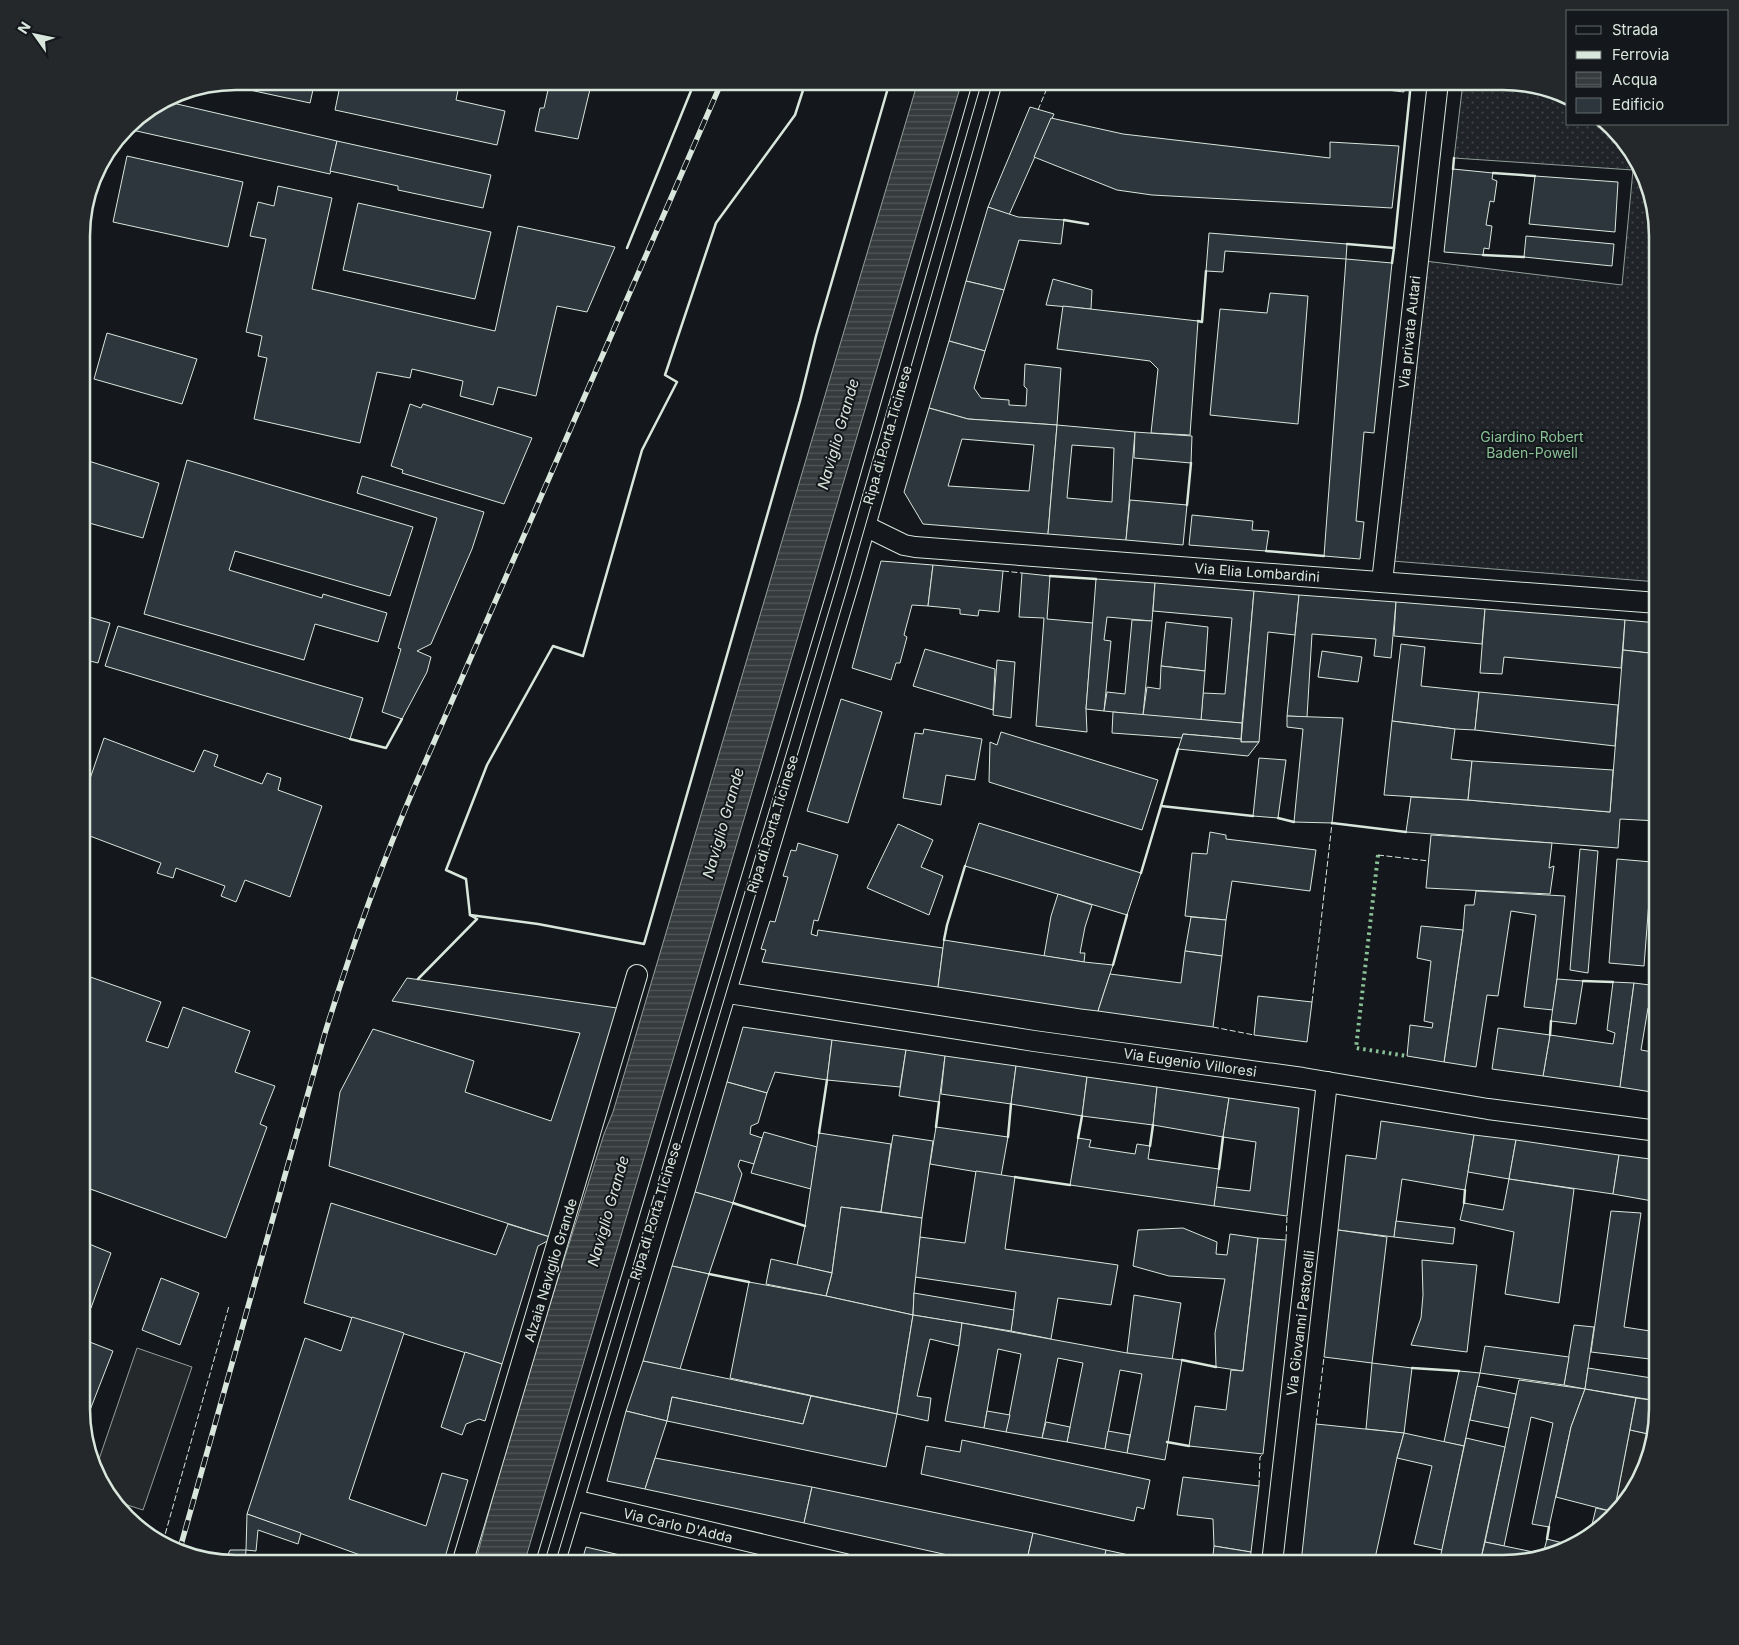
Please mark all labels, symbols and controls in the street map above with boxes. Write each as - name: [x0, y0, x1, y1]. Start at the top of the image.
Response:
- north arrow: [10, 10, 60, 60]
- legend: [1566, 10, 1729, 125]
- text: N: [14, 19, 34, 37]
- text: Strada: [1612, 20, 1658, 39]
- text: Ferrovia: [1612, 45, 1669, 64]
- text: Acqua: [1612, 70, 1657, 89]
- text: Edificio: [1612, 95, 1664, 114]
- street label: Via privata Autari: [1395, 275, 1423, 389]
- street label: Ripa di Porta Ticinese: [859, 364, 915, 506]
- water label: Naviglio Grande: [813, 376, 863, 492]
- park label: Giardino Robert Baden-Powell: [1480, 428, 1584, 461]
- street label: Via Elia Lombardini: [1194, 559, 1320, 585]
- street label: Ripa di Porta Ticinese: [743, 753, 801, 895]
- water label: Naviglio Grande: [698, 765, 748, 881]
- street label: Via Eugenio Villoresi: [1122, 1044, 1258, 1080]
- street label: Ripa di Porta Ticinese: [626, 1140, 684, 1282]
- water label: Naviglio Grande: [583, 1153, 633, 1269]
- street label: Alzaia Naviglio Grande: [520, 1196, 580, 1344]
- street label: Via Giovanni Pastorelli: [1283, 1249, 1317, 1397]
- street label: Via Carlo D'Adda: [622, 1504, 734, 1546]

